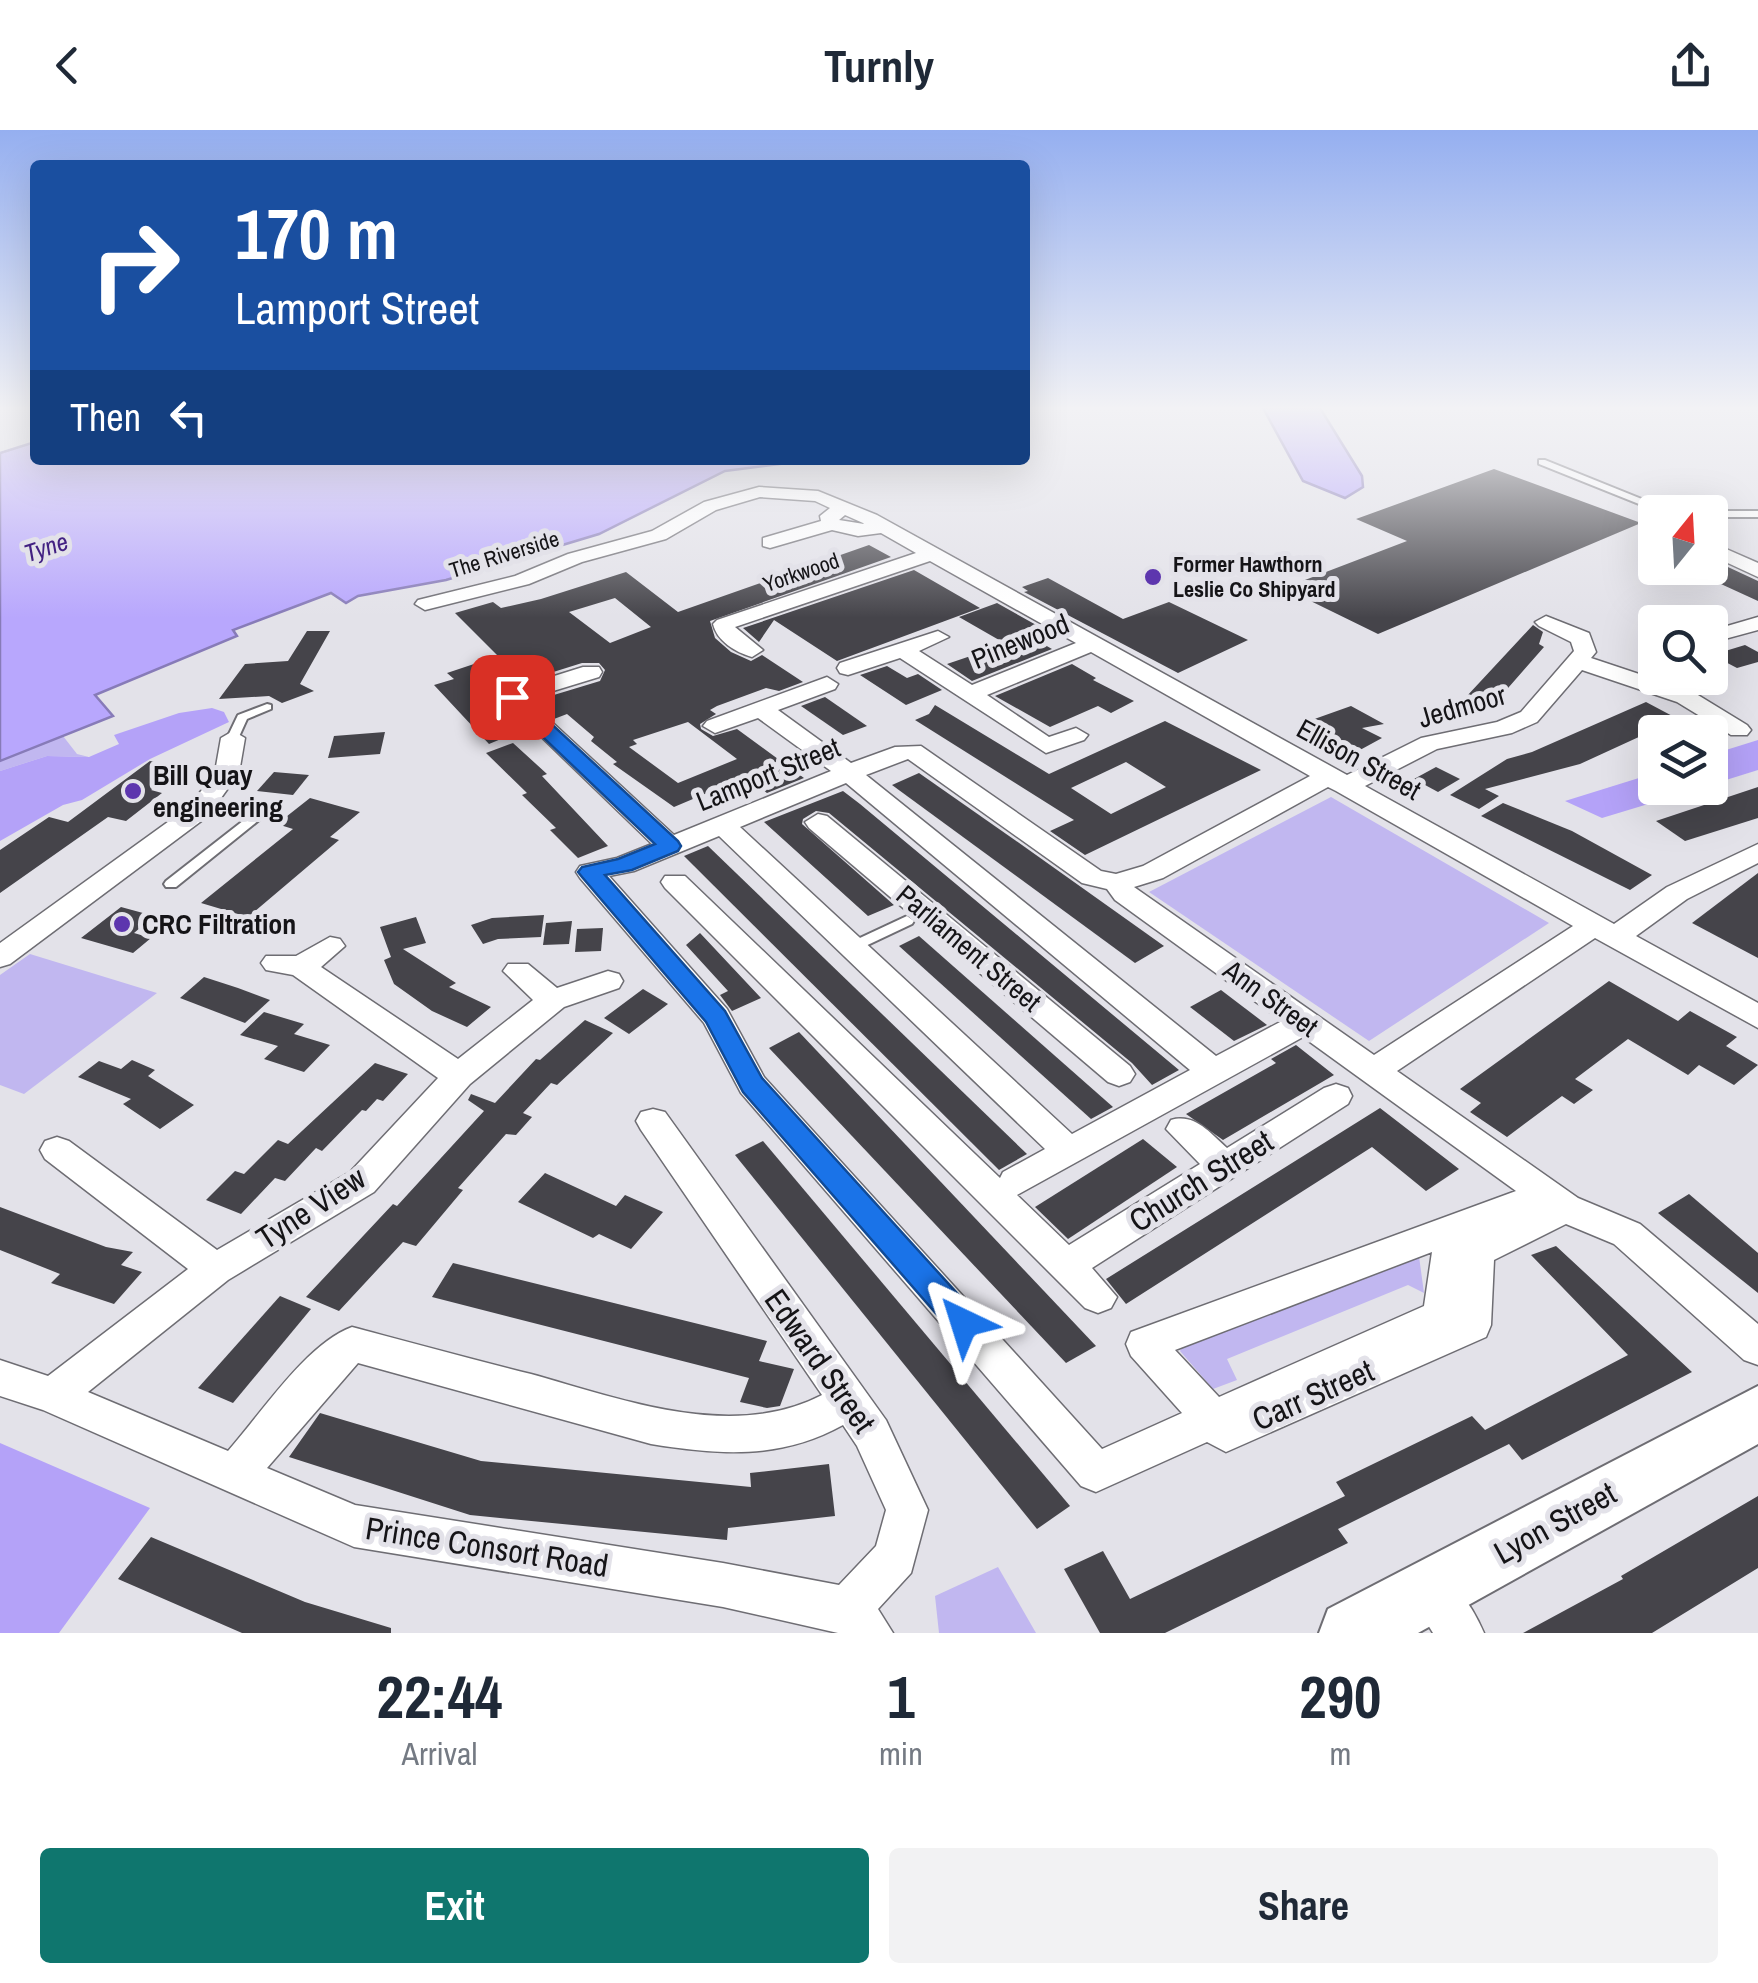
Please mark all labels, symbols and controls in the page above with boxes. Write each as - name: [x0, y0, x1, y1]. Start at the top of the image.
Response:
- text: Turnly: [824, 35, 934, 96]
- icon: back: [40, 38, 95, 93]
- icon: share: [1663, 38, 1718, 93]
- text: 170 m: [235, 187, 398, 281]
- icon: right: [70, 200, 200, 330]
- text: Lamport Street: [235, 277, 479, 338]
- icon: left: [161, 390, 216, 445]
- text: Then: [70, 392, 141, 443]
- north arrow: [1638, 495, 1728, 585]
- map controls: [1638, 495, 1728, 805]
- street label: The Riverside: [445, 523, 563, 585]
- water label: Tyne: [20, 524, 72, 570]
- street label: Yorkwood: [759, 545, 843, 599]
- place label: Former Hawthorn Leslie Co Shipyard: [1173, 549, 1335, 604]
- marker: Former Hawthorn Leslie Co Shipyard: [1142, 566, 1164, 588]
- street label: Pinewood: [966, 604, 1074, 678]
- button: search: [1638, 605, 1728, 695]
- pin: [470, 655, 555, 740]
- icon: arrive: [485, 670, 540, 725]
- street label: Jedmoor: [1414, 675, 1511, 737]
- street label: Ellison Street: [1290, 709, 1428, 809]
- button: layers: [1638, 715, 1728, 805]
- street label: Lamport Street: [690, 728, 846, 820]
- place label: Bill Quay engineering: [153, 756, 283, 826]
- marker: Bill Quay engineering: [122, 780, 144, 802]
- street label: Parliament Street: [888, 876, 1050, 1020]
- place label: CRC Filtration: [142, 905, 296, 943]
- marker: CRC Filtration: [111, 913, 133, 935]
- street label: Ann Street: [1215, 950, 1326, 1045]
- street label: Church Street: [1121, 1119, 1281, 1242]
- street label: Tyne View: [248, 1156, 374, 1259]
- position arrow: [912, 1271, 1016, 1375]
- street label: Edward Street: [755, 1280, 886, 1441]
- street label: Carr Street: [1245, 1349, 1380, 1440]
- street label: Lyon Street: [1486, 1471, 1623, 1574]
- street label: Prince Consort Road: [363, 1506, 611, 1587]
- text: 22:44: [377, 1656, 502, 1737]
- text: 1: [887, 1656, 915, 1737]
- text: 290: [1299, 1656, 1381, 1737]
- text: Arrival: [402, 1732, 477, 1775]
- text: min: [879, 1732, 923, 1775]
- text: m: [1329, 1732, 1351, 1775]
- button: Exit: [40, 1848, 869, 1963]
- button: Share: [889, 1848, 1718, 1963]

